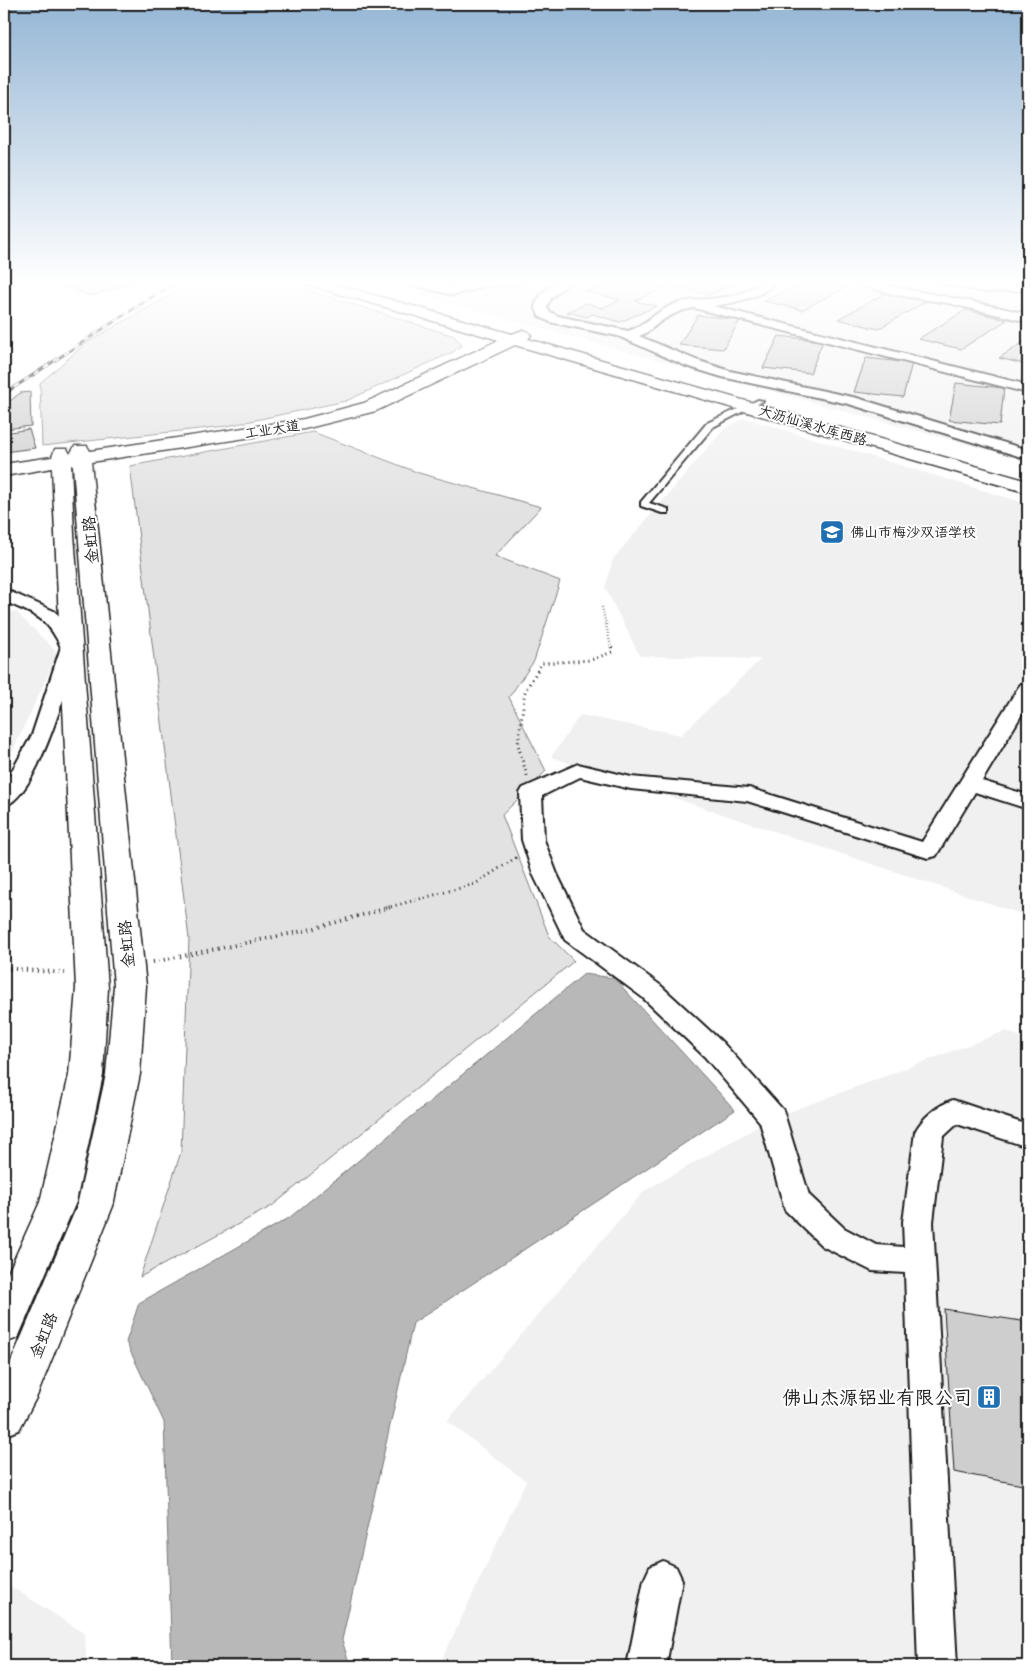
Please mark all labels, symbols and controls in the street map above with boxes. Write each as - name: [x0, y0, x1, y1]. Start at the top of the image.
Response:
- street label: 大沥仙溪水库西路: [756, 403, 869, 451]
- street label: 工业大道: [243, 419, 301, 444]
- street label: 金虹路: [80, 515, 105, 565]
- school or university icon: 佛山市梅沙双语学校: [819, 519, 845, 545]
- place label: 佛山市梅沙双语学校: [850, 525, 976, 543]
- street label: 金虹路: [116, 919, 141, 969]
- street label: 金虹路: [27, 1310, 64, 1362]
- building icon: 佛山杰源铝业有限公司: [976, 1384, 1002, 1410]
- place label: 佛山杰源铝业有限公司: [782, 1388, 972, 1412]

